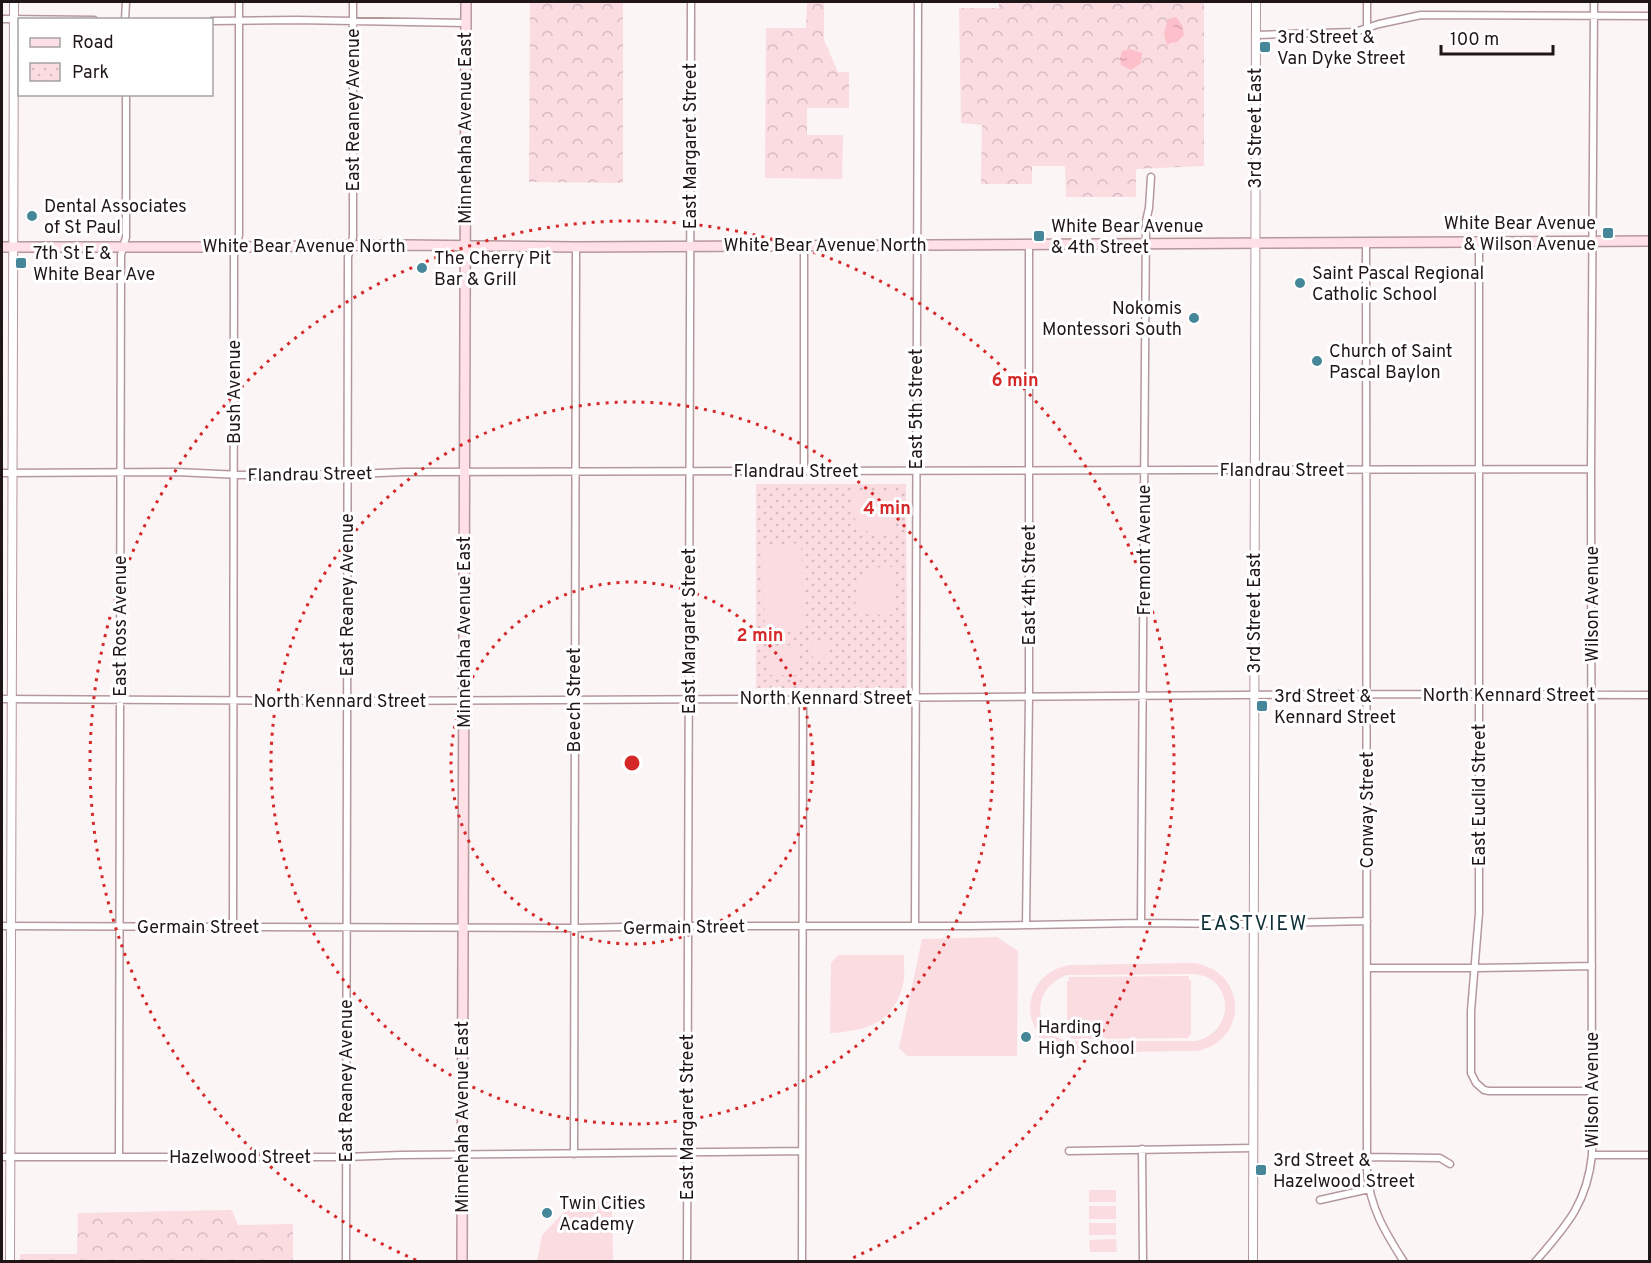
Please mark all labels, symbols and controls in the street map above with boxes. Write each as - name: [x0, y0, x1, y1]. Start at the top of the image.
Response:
- legend: [18, 18, 213, 96]
- scale bar: [1441, 18, 1554, 56]
- place label: 3rd Street & Van Dyke Street: [1277, 27, 1406, 71]
- street label: East Reaney Avenue: [343, 28, 366, 192]
- text: 100 m: [1450, 29, 1499, 52]
- text: Road: [72, 32, 114, 55]
- street label: Minnehaha Avenue East: [455, 32, 478, 224]
- marker: 3rd Street & Van Dyke Street: [1258, 40, 1272, 54]
- text: Park: [72, 62, 109, 85]
- street label: East Margaret Street: [680, 63, 703, 229]
- street label: 3rd Street East: [1245, 68, 1268, 188]
- place label: Dental Associates of St Paul: [44, 196, 187, 240]
- marker: Dental Associates of St Paul: [25, 209, 39, 223]
- place label: White Bear Avenue & Wilson Avenue: [1444, 213, 1596, 257]
- place label: White Bear Avenue & 4th Street: [1051, 216, 1203, 260]
- marker: White Bear Avenue & Wilson Avenue: [1601, 226, 1615, 240]
- marker: White Bear Avenue & 4th Street: [1032, 229, 1046, 243]
- street label: White Bear Avenue North: [723, 235, 927, 258]
- street label: White Bear Avenue North: [202, 236, 406, 259]
- place label: 7th St E & White Bear Ave: [33, 243, 155, 287]
- place label: The Cherry Pit Bar & Grill: [434, 248, 551, 292]
- marker: 7th St E & White Bear Ave: [14, 256, 28, 270]
- marker: The Cherry Pit Bar & Grill: [415, 261, 429, 275]
- place label: Saint Pascal Regional Catholic School: [1312, 263, 1484, 307]
- marker: Saint Pascal Regional Catholic School: [1293, 276, 1307, 290]
- place label: Nokomis Montessori South: [1042, 298, 1182, 342]
- marker: Nokomis Montessori South: [1187, 311, 1201, 325]
- street label: Bush Avenue: [224, 340, 247, 444]
- place label: Church of Saint Pascal Baylon: [1329, 341, 1453, 385]
- street label: East 5th Street: [906, 349, 929, 470]
- marker: Church of Saint Pascal Baylon: [1310, 354, 1324, 368]
- text: 6 min: [991, 370, 1039, 393]
- street label: Flandrau Street: [1219, 460, 1345, 483]
- street label: Flandrau Street: [733, 461, 859, 484]
- street label: Flandrau Street: [247, 463, 373, 488]
- street label: Fremont Avenue: [1134, 484, 1157, 616]
- text: 4 min: [863, 498, 911, 521]
- street label: East Reaney Avenue: [337, 513, 360, 677]
- street label: East 4th Street: [1019, 525, 1042, 646]
- street label: Minnehaha Avenue East: [454, 536, 477, 728]
- street label: Wilson Avenue: [1582, 546, 1605, 662]
- street label: East Margaret Street: [679, 548, 702, 714]
- street label: 3rd Street East: [1244, 553, 1267, 673]
- street label: East Ross Avenue: [110, 555, 133, 697]
- text: 2 min: [736, 625, 784, 648]
- street label: Beech Street: [564, 648, 587, 752]
- street label: North Kennard Street: [1423, 685, 1595, 708]
- place label: 3rd Street & Kennard Street: [1274, 686, 1396, 730]
- street label: North Kennard Street: [740, 688, 912, 711]
- street label: North Kennard Street: [254, 691, 426, 714]
- marker: 3rd Street & Kennard Street: [1255, 699, 1269, 713]
- street label: East Euclid Street: [1469, 724, 1492, 866]
- street label: Conway Street: [1357, 751, 1380, 869]
- centre of rings: [622, 753, 642, 773]
- district label: EASTVIEW: [1200, 912, 1308, 938]
- street label: Germain Street: [623, 916, 745, 941]
- street label: Germain Street: [137, 917, 259, 940]
- street label: East Reaney Avenue: [336, 999, 359, 1163]
- place label: Harding High School: [1038, 1017, 1135, 1061]
- street label: Minnehaha Avenue East: [452, 1021, 475, 1213]
- marker: Harding High School: [1019, 1030, 1033, 1044]
- street label: Wilson Avenue: [1582, 1032, 1605, 1148]
- street label: East Margaret Street: [677, 1034, 700, 1200]
- street label: Hazelwood Street: [169, 1147, 311, 1170]
- place label: 3rd Street & Hazelwood Street: [1273, 1150, 1415, 1194]
- marker: 3rd Street & Hazelwood Street: [1254, 1163, 1268, 1177]
- place label: Twin Cities Academy: [559, 1193, 646, 1237]
- marker: Twin Cities Academy: [540, 1206, 554, 1220]

